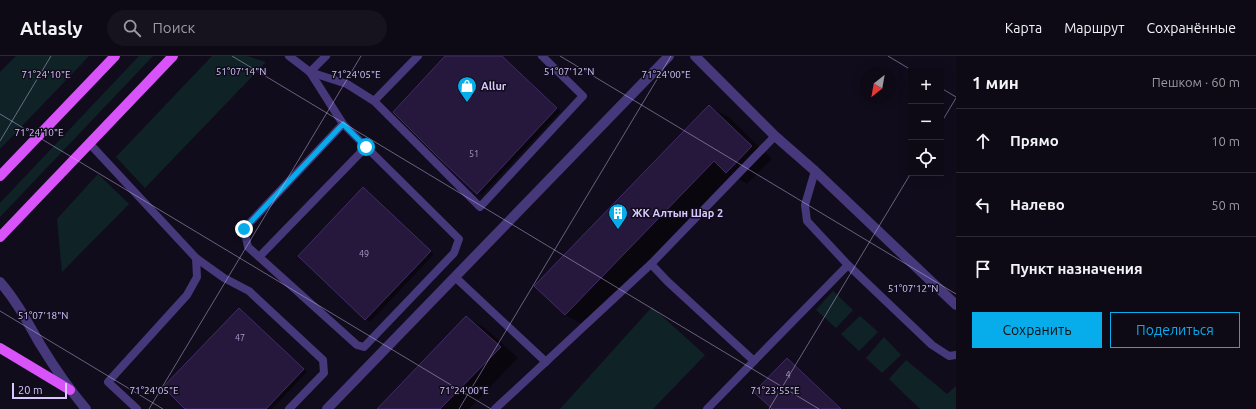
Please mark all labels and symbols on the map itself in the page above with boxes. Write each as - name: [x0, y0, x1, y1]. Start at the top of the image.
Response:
- text: 51°07'14"N: [216, 66, 266, 77]
- text: 51°07'12"N: [544, 66, 594, 77]
- north arrow: [860, 68, 896, 104]
- text: 71°24'10"E: [21, 69, 71, 80]
- text: 71°24'05"E: [331, 69, 381, 80]
- text: 71°24'00"E: [641, 69, 691, 80]
- shop icon: Allur: [456, 75, 478, 103]
- place label: Allur: [481, 80, 507, 92]
- text: 71°24'10"E: [14, 127, 64, 138]
- route start: [357, 138, 375, 156]
- house number: 51: [469, 149, 479, 159]
- building icon: ЖК Алтын Шар 2: [607, 202, 629, 230]
- place label: ЖК Алтын Шар 2: [632, 207, 723, 219]
- route end: [235, 220, 253, 238]
- house number: 49: [359, 249, 369, 259]
- text: 51°07'12"N: [888, 283, 938, 294]
- text: 51°07'18"N: [18, 310, 68, 321]
- house number: 47: [235, 333, 245, 343]
- house number: 4: [785, 370, 791, 380]
- scale bar: [12, 381, 67, 400]
- text: 71°24'05"E: [129, 385, 179, 396]
- text: 71°24'00"E: [439, 385, 489, 396]
- text: 71°23'55"E: [750, 385, 800, 396]

